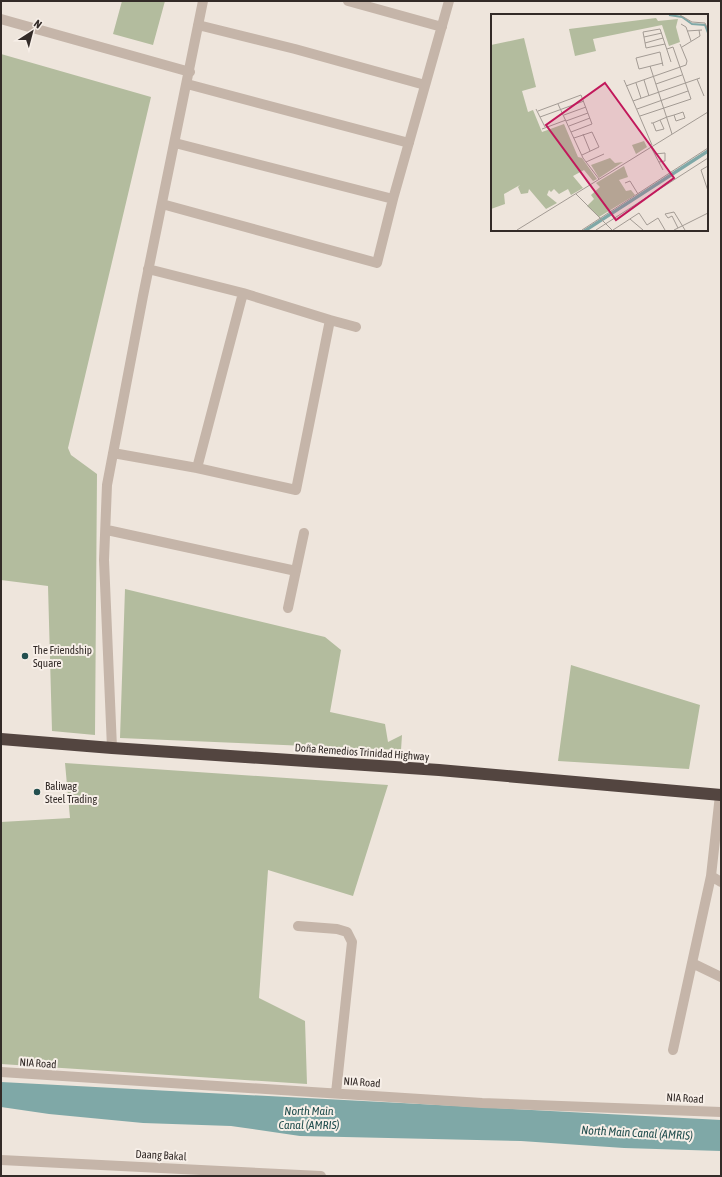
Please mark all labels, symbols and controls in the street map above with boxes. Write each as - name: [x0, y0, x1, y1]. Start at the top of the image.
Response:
- north arrow: [12, 12, 52, 52]
- inset map: [491, 14, 708, 231]
- text: N: [32, 17, 44, 31]
- place label: The Friendship Square: [33, 644, 92, 669]
- marker: The Friendship Square: [20, 651, 30, 661]
- street label: Doña Remedios Trinidad Highway: [294, 741, 430, 763]
- place label: Baliwag Steel Trading: [45, 780, 97, 805]
- marker: Baliwag Steel Trading: [32, 787, 42, 797]
- street label: NIA Road: [19, 1056, 57, 1070]
- street label: NIA Road: [343, 1075, 381, 1089]
- street label: NIA Road: [666, 1091, 704, 1105]
- water label: North Main Canal (AMRIS): [279, 1104, 340, 1132]
- water label: North Main Canal (AMRIS): [581, 1123, 693, 1143]
- street label: Daang Bakal: [135, 1148, 187, 1162]

